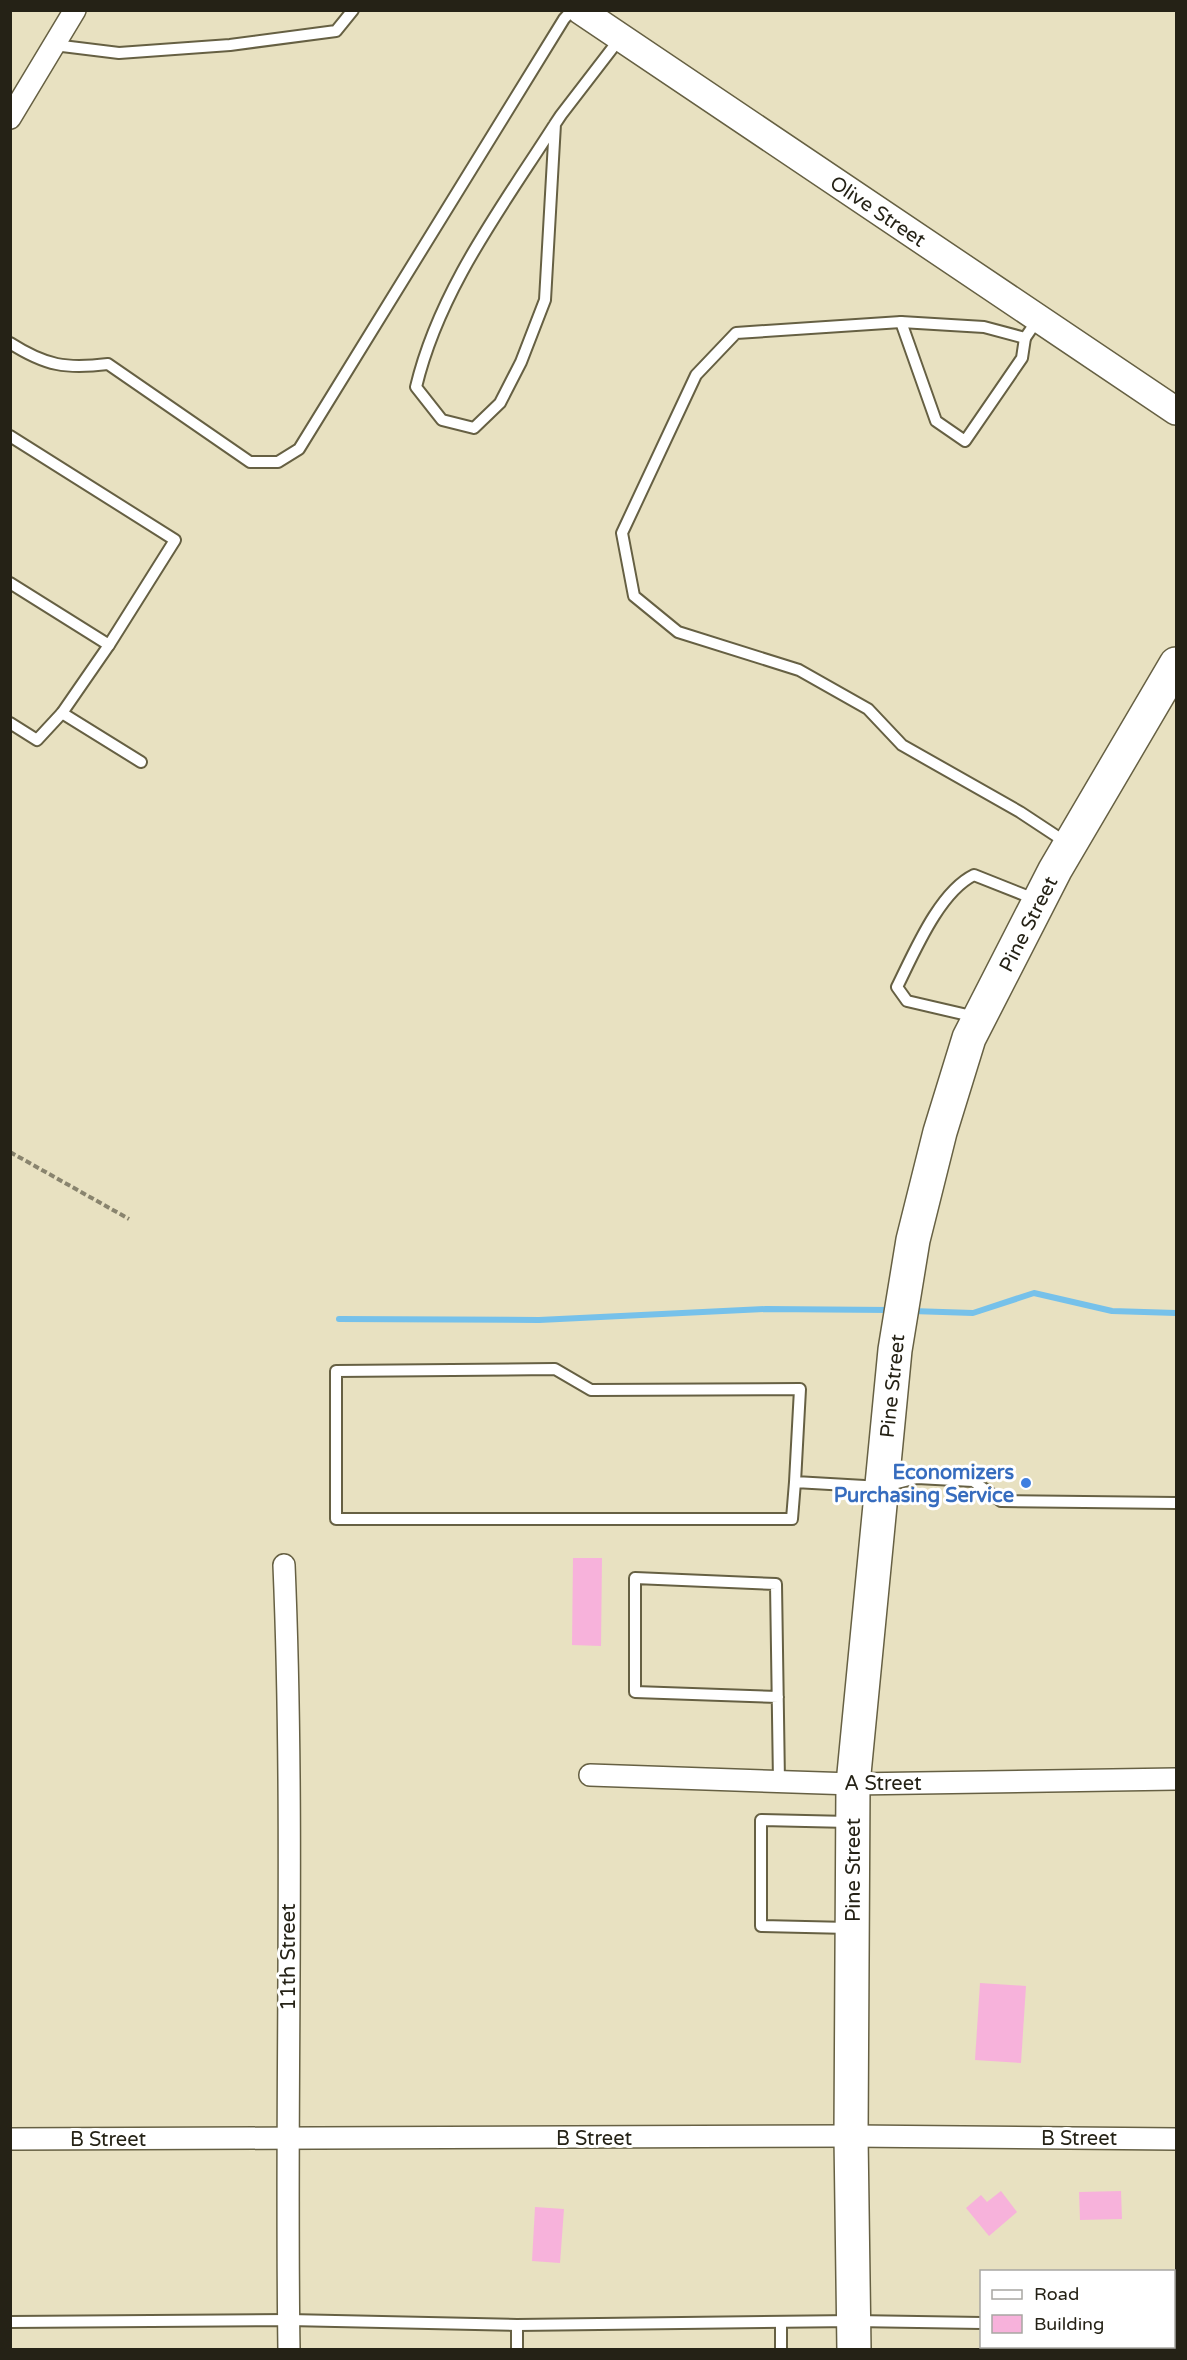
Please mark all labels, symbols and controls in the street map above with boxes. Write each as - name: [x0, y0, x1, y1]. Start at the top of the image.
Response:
- street label: Olive Street: [825, 171, 930, 253]
- street label: Pine Street: [995, 872, 1063, 976]
- street label: Pine Street: [876, 1333, 910, 1439]
- place label: Economizers Purchasing Service: [834, 1461, 1014, 1508]
- marker: Economizers Purchasing Service: [1019, 1476, 1033, 1490]
- street label: A Street: [844, 1772, 922, 1796]
- street label: Pine Street: [842, 1818, 866, 1922]
- street label: 11th Street: [277, 1903, 301, 2011]
- street label: B Street: [556, 2127, 632, 2151]
- street label: B Street: [1041, 2127, 1117, 2151]
- street label: B Street: [70, 2128, 146, 2152]
- legend: [980, 2270, 1175, 2348]
- text: Road: [1034, 2283, 1079, 2305]
- text: Building: [1034, 2313, 1104, 2335]

